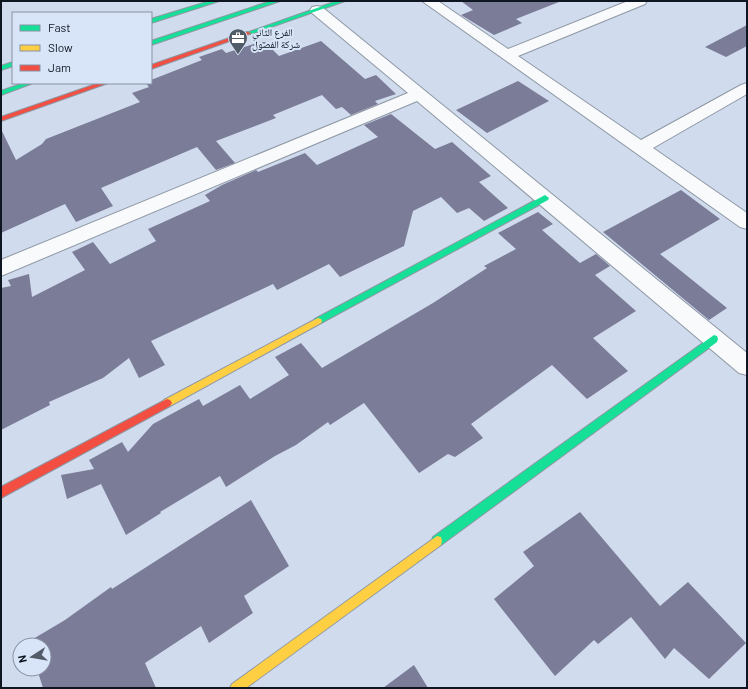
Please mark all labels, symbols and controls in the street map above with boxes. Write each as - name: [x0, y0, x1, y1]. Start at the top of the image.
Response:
- legend: [12, 12, 152, 84]
- text: Fast: [48, 20, 71, 34]
- place label: الفرع الثاني شركة الفصول: [252, 26, 300, 51]
- office icon: الفرع الثاني شركة الفصول: [227, 27, 249, 55]
- text: Slow: [48, 40, 73, 54]
- text: Jam: [48, 60, 71, 74]
- north arrow: [12, 637, 52, 677]
- text: N: [15, 654, 29, 664]

